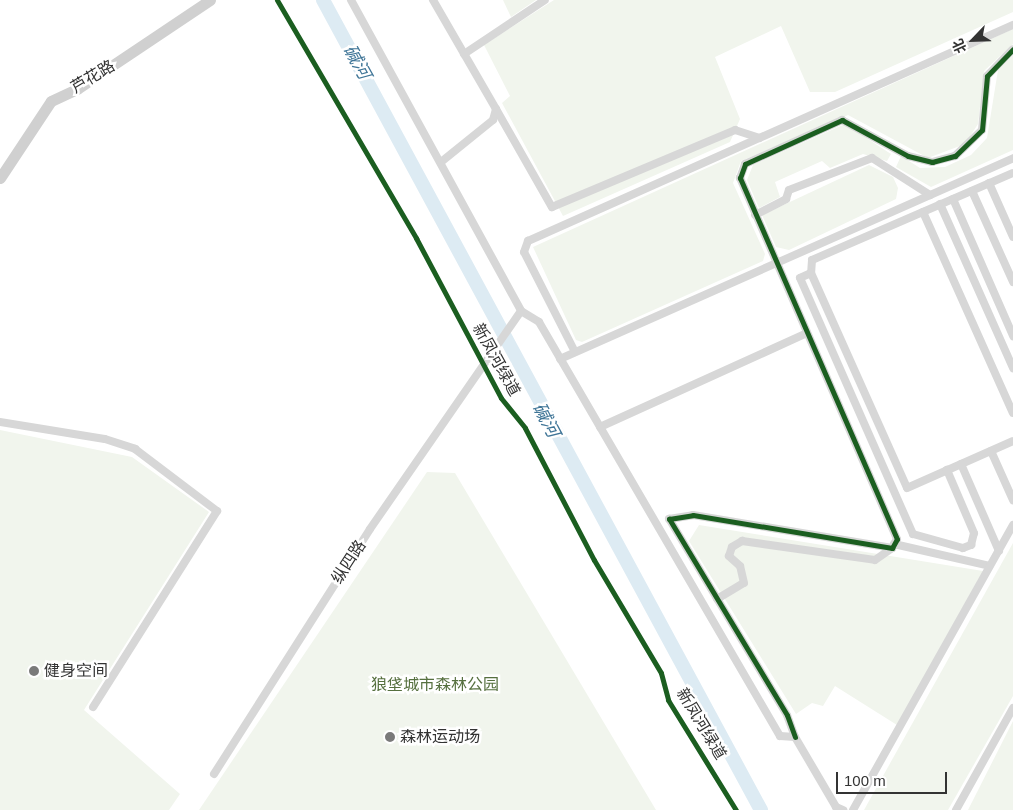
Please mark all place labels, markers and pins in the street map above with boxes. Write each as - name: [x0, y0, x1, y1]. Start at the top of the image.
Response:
- place label: 健身空间: [44, 661, 108, 681]
- marker: 健身空间: [28, 665, 40, 677]
- place label: 森林运动场: [400, 727, 480, 747]
- marker: 森林运动场: [384, 731, 396, 743]

